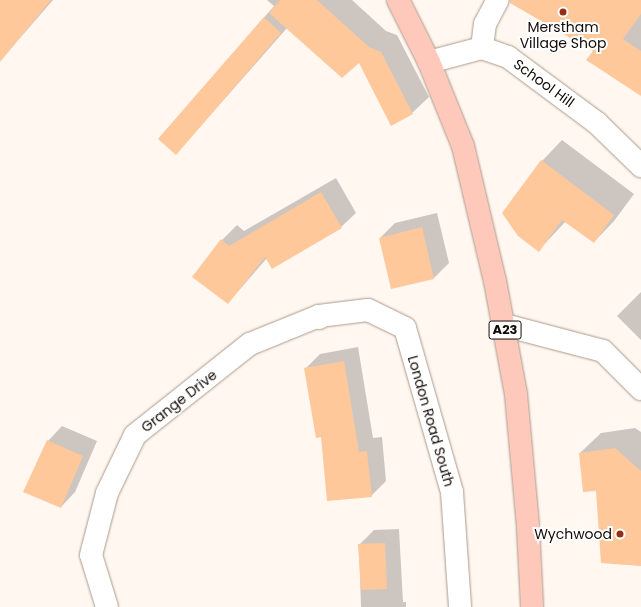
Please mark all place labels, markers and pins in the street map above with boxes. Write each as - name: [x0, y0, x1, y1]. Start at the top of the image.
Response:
- marker: Merstham Village Shop: [558, 7, 568, 17]
- place label: Merstham Village Shop: [520, 19, 606, 52]
- place label: Wychwood: [534, 526, 612, 542]
- marker: Wychwood: [615, 529, 625, 539]

